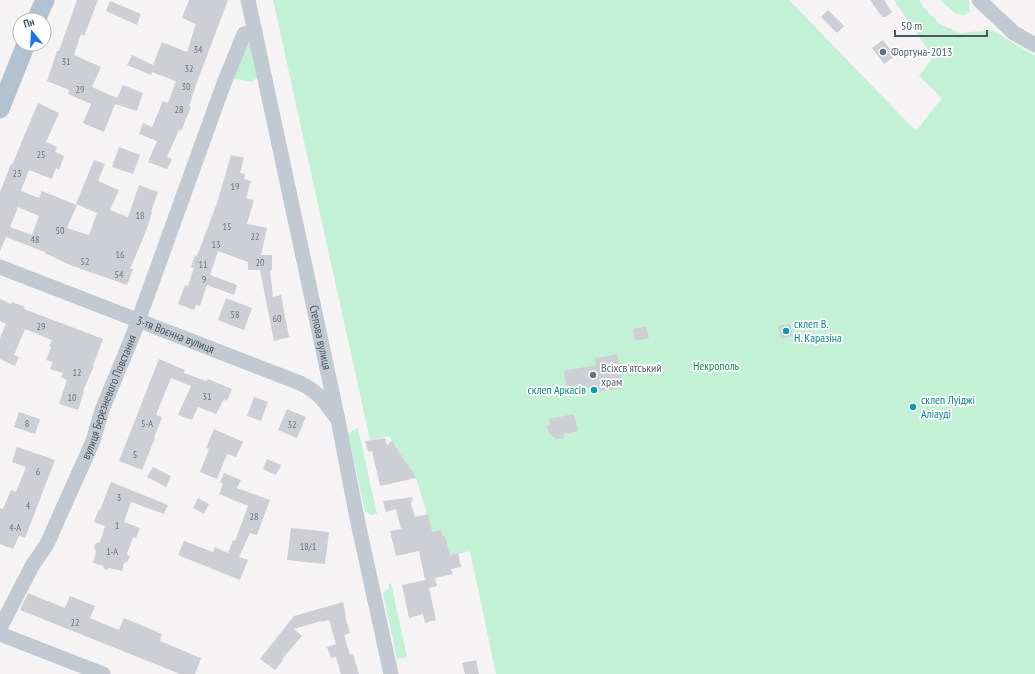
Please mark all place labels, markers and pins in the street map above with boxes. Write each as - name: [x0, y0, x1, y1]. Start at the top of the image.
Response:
- place label: Фортуна-2013: [891, 44, 952, 59]
- marker: Фортуна-2013: [878, 47, 888, 57]
- place label: склеп В. Н. Каразіна: [794, 316, 842, 345]
- marker: склеп В. Н. Каразіна: [781, 326, 791, 336]
- place label: Всіхсв'ятський храм: [601, 360, 661, 389]
- marker: Всіхсв'ятський храм: [588, 370, 598, 380]
- place label: склеп Аркасів: [528, 382, 586, 397]
- marker: склеп Аркасів: [589, 385, 599, 395]
- place label: склеп Луіджі Аліауді: [921, 392, 975, 421]
- marker: склеп Луіджі Аліауді: [908, 402, 918, 412]

